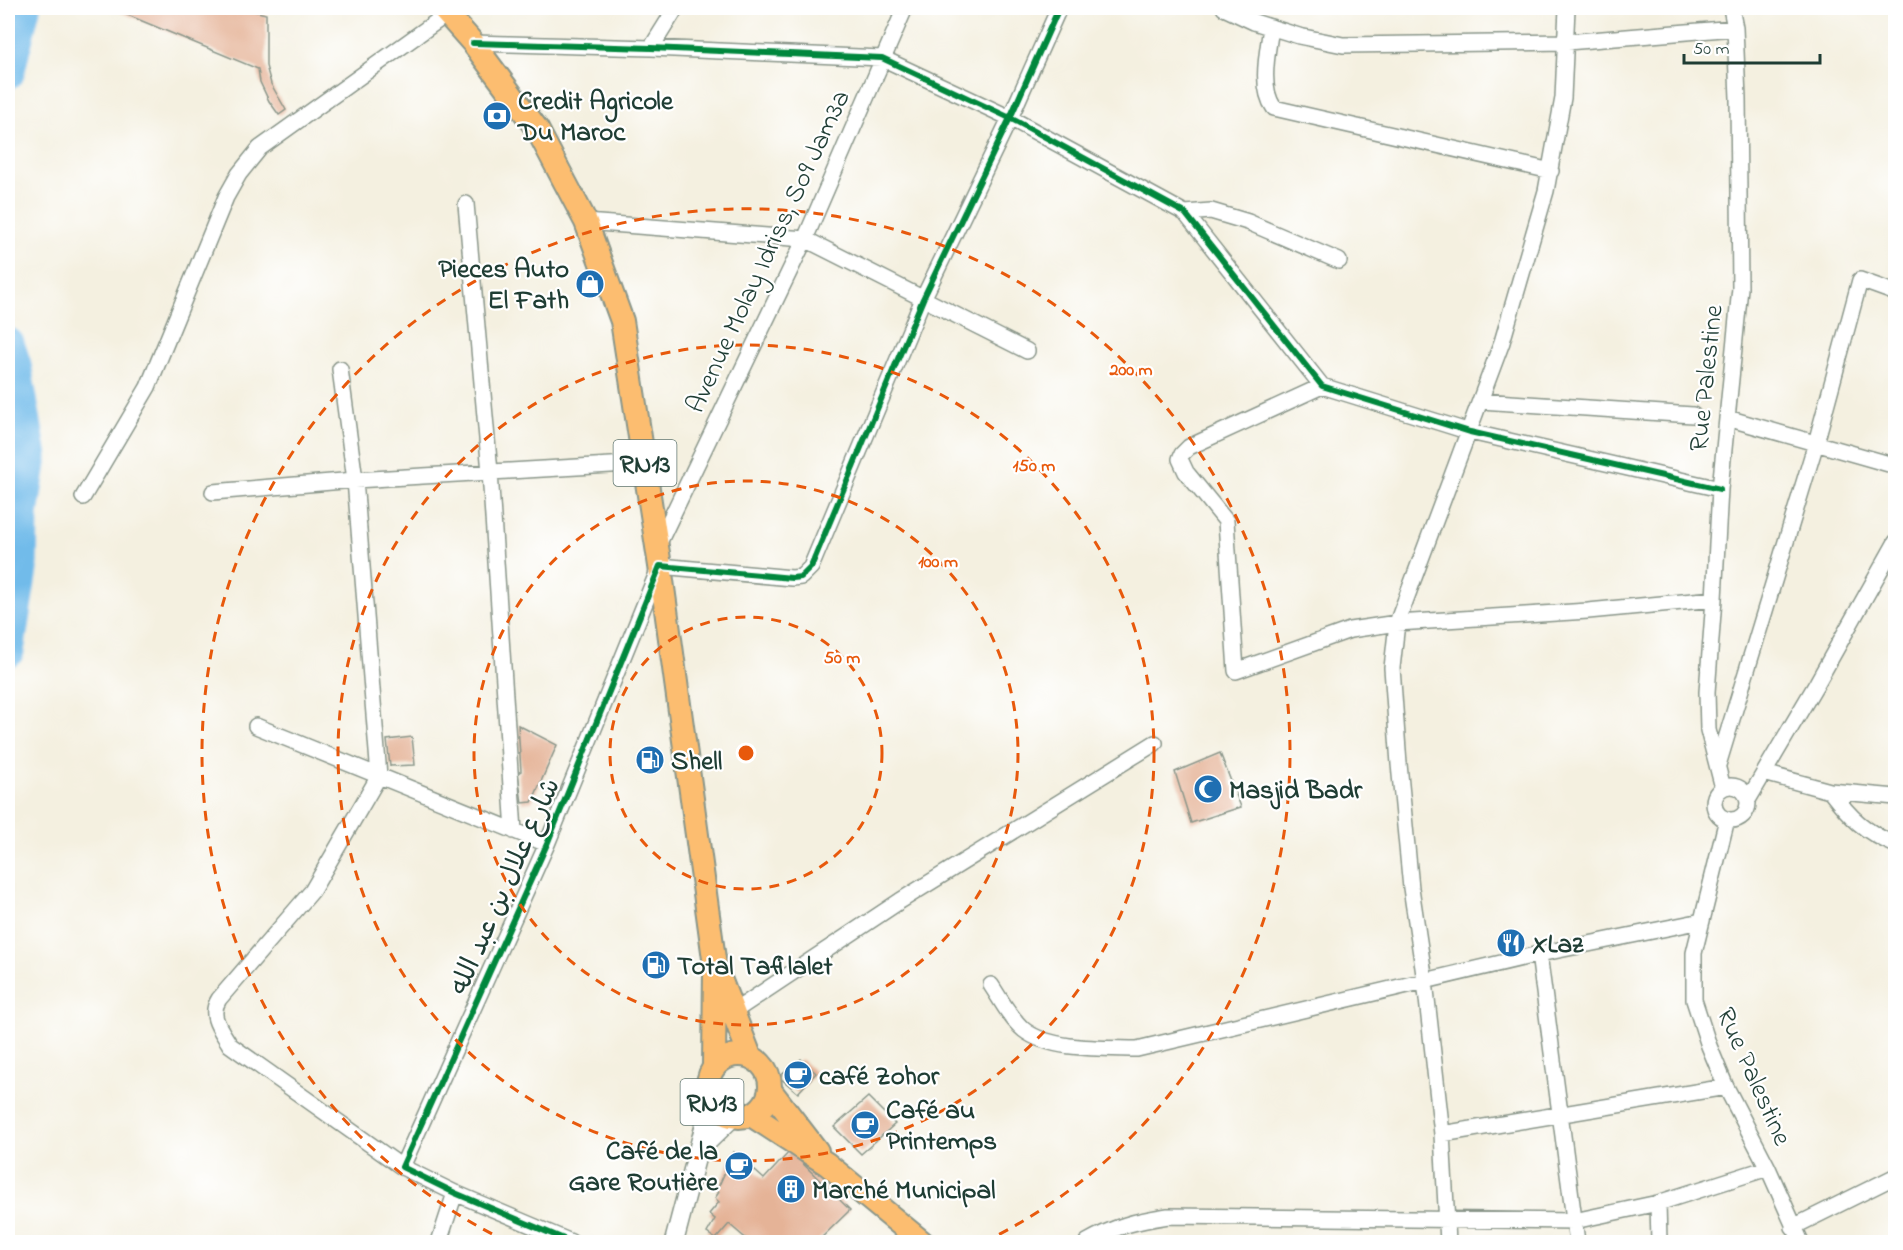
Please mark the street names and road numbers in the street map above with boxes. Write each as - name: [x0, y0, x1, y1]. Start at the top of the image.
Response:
- street label: Avenue Molay Idriss, So9 Jam3a: [677, 84, 861, 420]
- street label: Rue Palestine: [1680, 302, 1735, 454]
- road number: RN13: [614, 440, 676, 486]
- street label: شارع علال بن عبد الله: [441, 772, 572, 1002]
- street label: Rue Palestine: [1705, 1002, 1801, 1153]
- road number: RN13: [680, 1079, 744, 1125]

